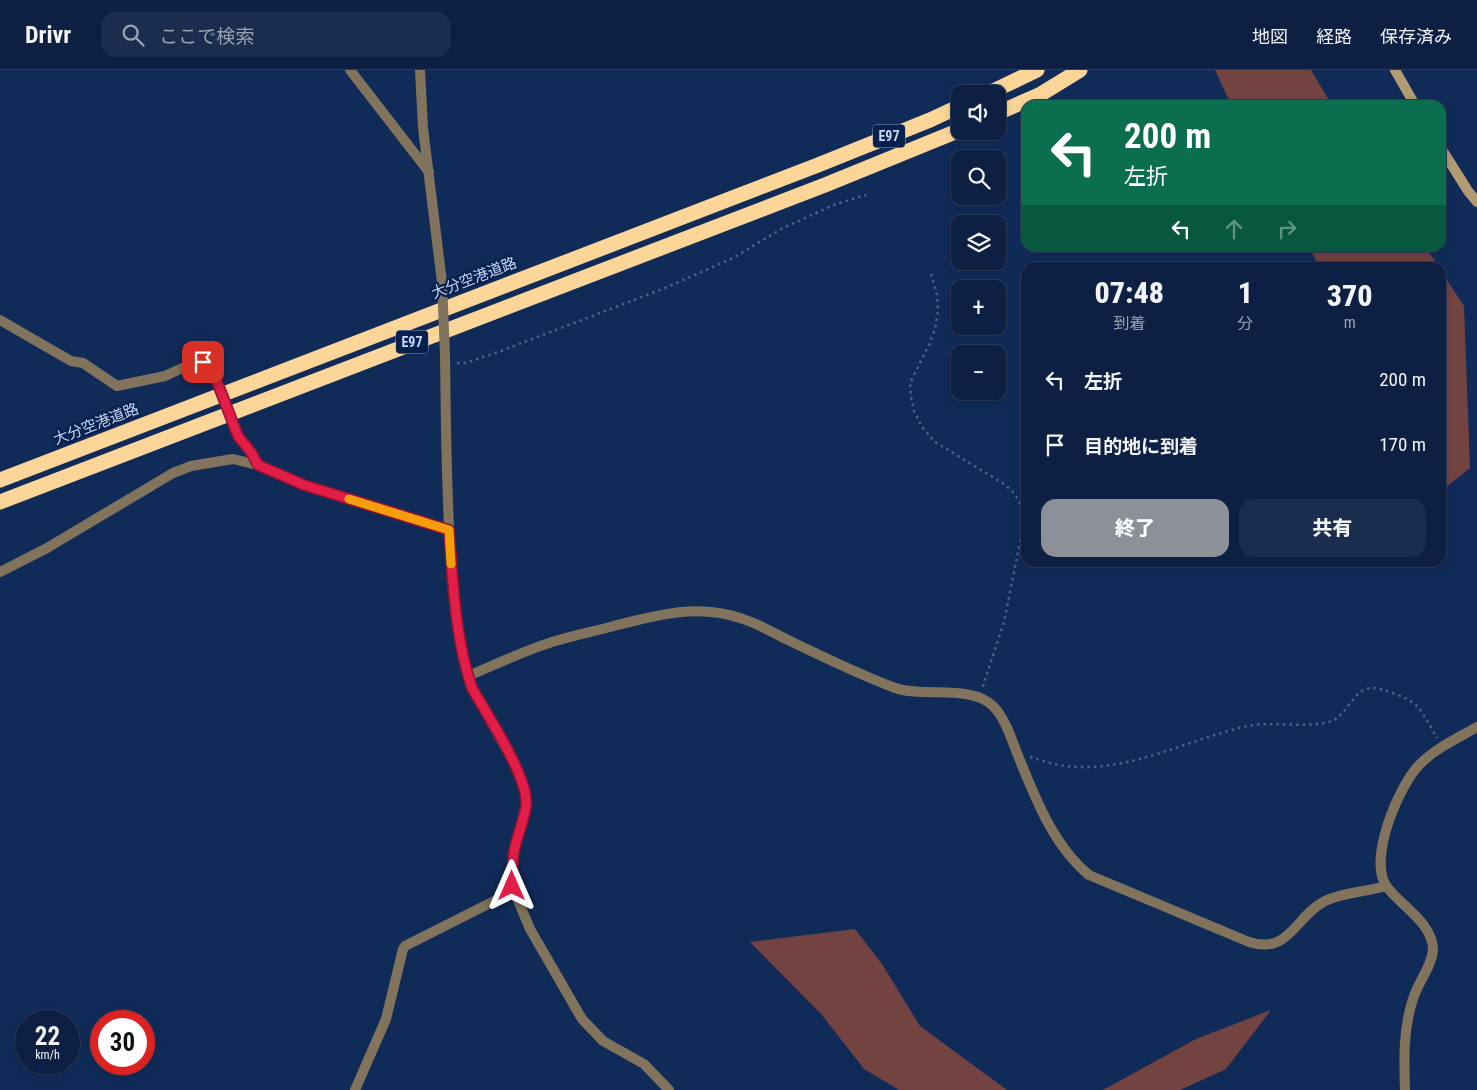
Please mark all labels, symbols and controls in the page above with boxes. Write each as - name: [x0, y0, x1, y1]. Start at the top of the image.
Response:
- search box: [101, 12, 451, 57]
- text: Drivr: [25, 21, 71, 49]
- icon: search: [119, 21, 147, 49]
- text: ここで検索: [159, 25, 254, 48]
- text: 地図: [1252, 26, 1288, 47]
- text: 経路: [1316, 26, 1352, 47]
- text: 保存済み: [1380, 26, 1452, 47]
- map controls: [951, 85, 1006, 400]
- button: sound: [951, 85, 1006, 140]
- text: 200 m: [1124, 116, 1211, 157]
- icon: left: [1041, 120, 1106, 185]
- road number: E97: [873, 124, 905, 148]
- button: search: [951, 150, 1006, 205]
- text: 左折: [1124, 164, 1168, 189]
- button: layers: [951, 215, 1006, 270]
- icon: left: [1167, 215, 1195, 243]
- icon: ahead: [1220, 215, 1248, 243]
- icon: right: [1273, 215, 1301, 243]
- street label: 大分空港道路: [429, 253, 519, 303]
- text: 07:48: [1094, 275, 1164, 310]
- text: 1: [1238, 275, 1253, 310]
- text: 370: [1327, 278, 1373, 313]
- button: +: [951, 280, 1006, 335]
- text: m: [1344, 313, 1356, 332]
- text: 到着: [1113, 314, 1145, 333]
- text: 分: [1237, 314, 1253, 333]
- road number: E97: [396, 330, 428, 354]
- pin: [182, 341, 224, 383]
- button: −: [951, 345, 1006, 400]
- icon: arrive: [189, 348, 217, 376]
- icon: left: [1041, 366, 1069, 394]
- text: 200 m: [1379, 368, 1426, 391]
- text: 左折: [1084, 370, 1122, 393]
- street label: 大分空港道路: [51, 399, 141, 449]
- icon: arrive: [1041, 431, 1069, 459]
- text: 170 m: [1379, 433, 1426, 456]
- text: 目的地に到着: [1084, 435, 1198, 458]
- button: 終了: [1041, 499, 1229, 557]
- button: 共有: [1239, 499, 1426, 557]
- position arrow: [485, 859, 537, 911]
- speed limit sign: 30: [90, 1010, 155, 1075]
- text: 22: [35, 1022, 60, 1051]
- text: km/h: [35, 1048, 60, 1062]

